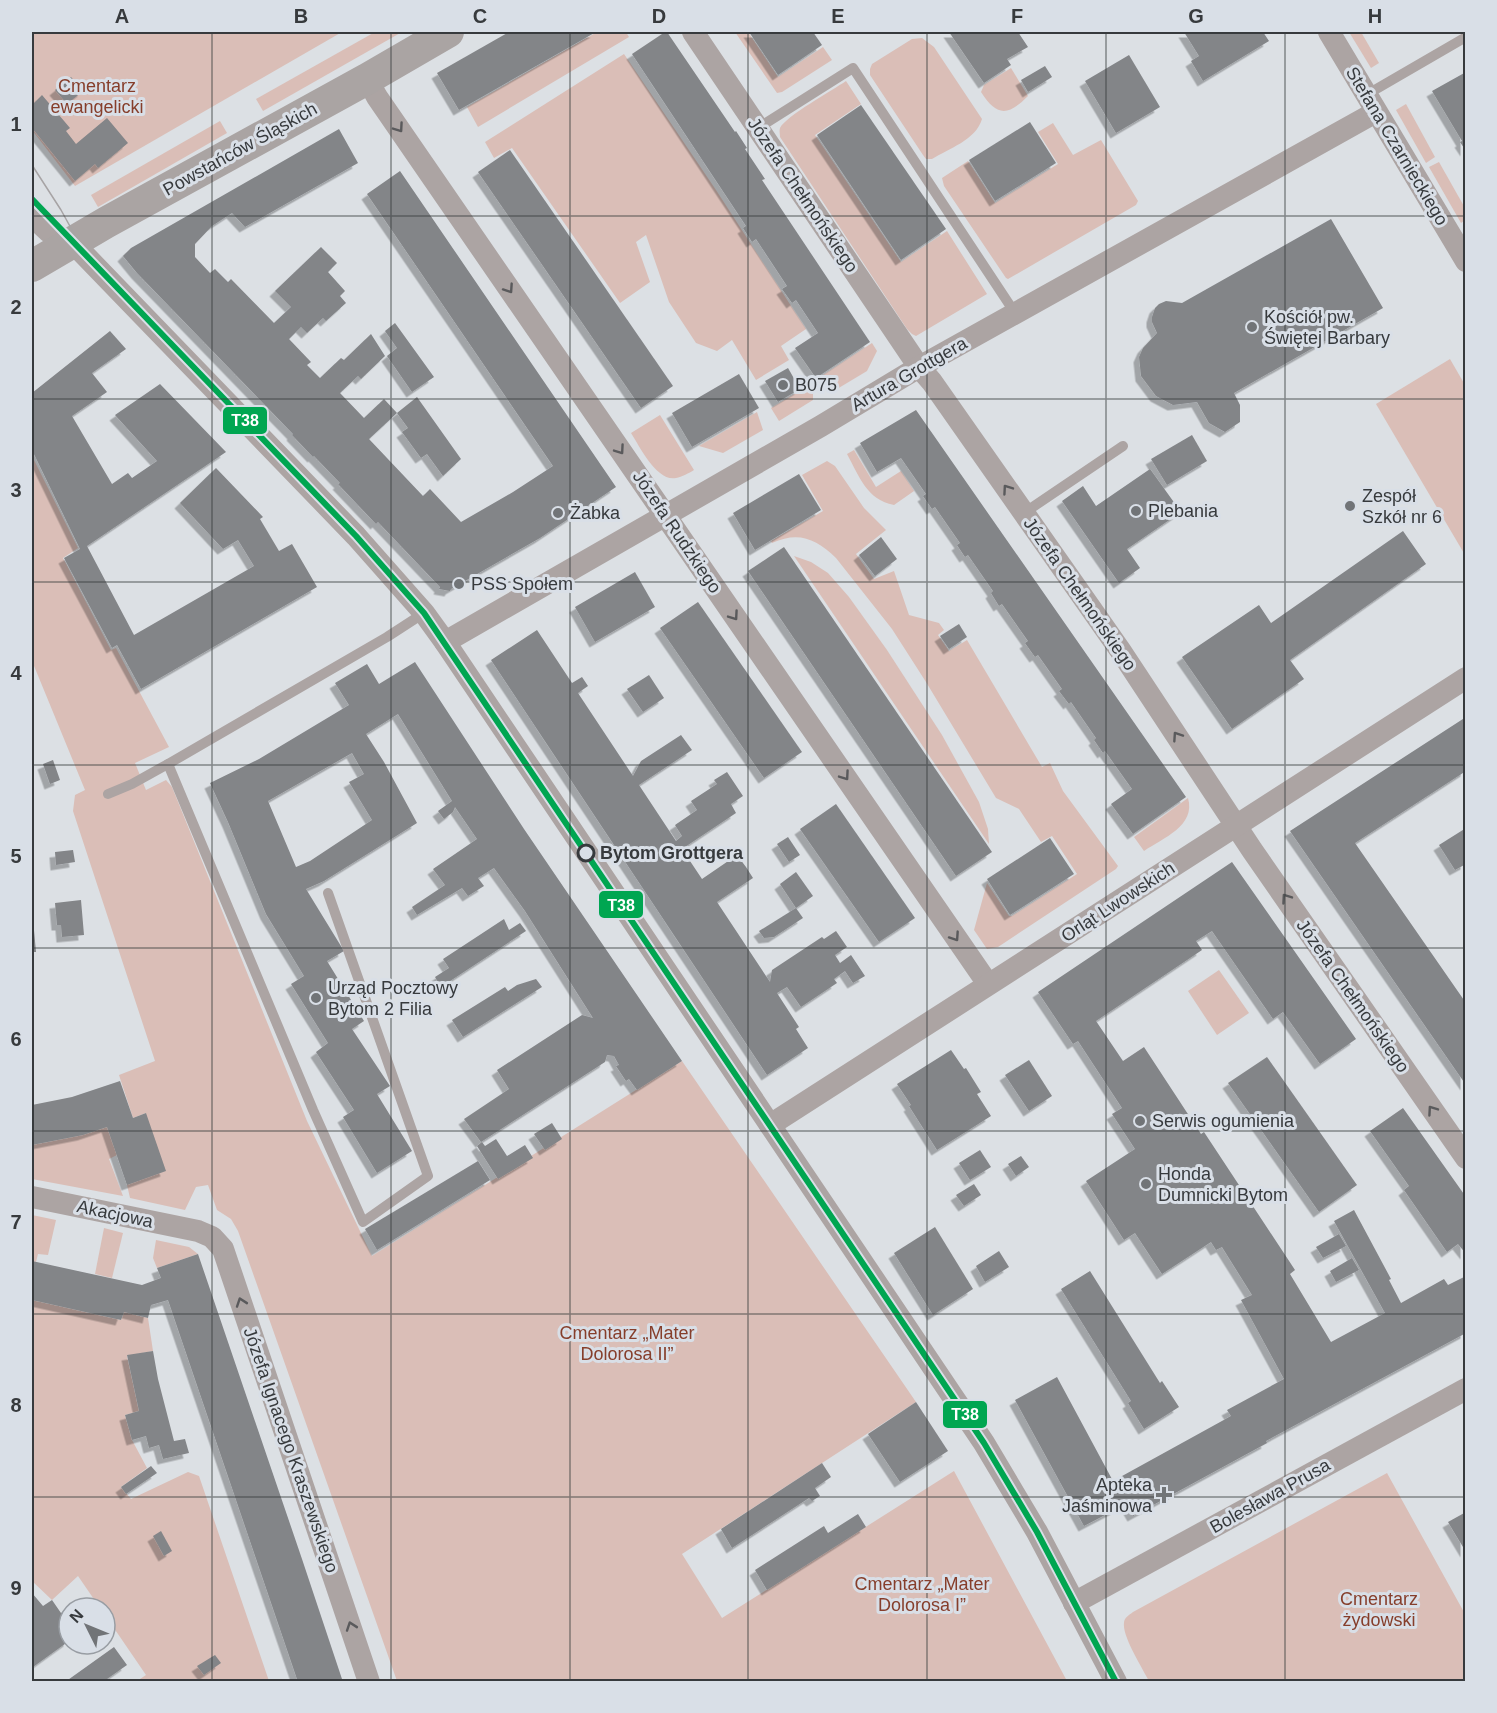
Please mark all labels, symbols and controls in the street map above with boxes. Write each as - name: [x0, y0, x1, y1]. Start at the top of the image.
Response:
- text: A: [115, 5, 129, 27]
- text: B: [294, 5, 308, 27]
- text: C: [473, 5, 487, 27]
- text: D: [652, 5, 666, 27]
- text: E: [831, 5, 845, 27]
- text: F: [1011, 5, 1023, 27]
- text: G: [1188, 5, 1204, 27]
- text: H: [1368, 5, 1382, 27]
- street label: Stefana Czarnieckiego: [1342, 63, 1452, 229]
- park label: Cmentarz ewangelicki: [50, 76, 144, 117]
- street label: Powstańców Śląskich: [159, 97, 321, 200]
- text: 1: [10, 113, 22, 135]
- street label: Józefa Chełmońskiego: [744, 114, 862, 276]
- one-way arrow: [392, 122, 403, 133]
- one-way arrow: [502, 282, 513, 293]
- text: 2: [10, 296, 22, 318]
- place label: Kościół pw. Świętej Barbary: [1264, 307, 1390, 348]
- marker: Kościół pw. Świętej Barbary: [1245, 320, 1259, 334]
- street label: Artura Grottgera: [848, 332, 971, 415]
- place label: B075: [795, 375, 837, 395]
- marker: B075: [776, 378, 790, 392]
- line badge: T38: [222, 406, 268, 435]
- text: T38: [231, 412, 259, 429]
- one-way arrow: [612, 443, 623, 454]
- street label: Józefa Rudzkiego: [629, 467, 725, 597]
- text: 3: [10, 479, 22, 501]
- one-way arrow: [1003, 484, 1014, 495]
- place label: Zespół Szkół nr 6: [1362, 486, 1442, 527]
- marker: Zespół Szkół nr 6: [1343, 499, 1357, 513]
- place label: Plebania: [1148, 501, 1219, 521]
- place label: Żabka: [570, 503, 621, 523]
- marker: Plebania: [1129, 504, 1143, 518]
- marker: Żabka: [551, 506, 565, 520]
- street label: Józefa Chełmońskiego: [1020, 514, 1140, 674]
- place label: PSS Społem: [471, 574, 573, 594]
- marker: PSS Społem: [452, 577, 466, 591]
- one-way arrow: [727, 609, 738, 620]
- text: 4: [10, 662, 22, 684]
- one-way arrow: [1173, 732, 1184, 743]
- one-way arrow: [838, 769, 849, 780]
- place label: Bytom Grottgera: [600, 843, 744, 863]
- marker: Bytom Grottgera: [577, 844, 595, 862]
- text: 5: [10, 845, 22, 867]
- street label: Orląt Lwowskich: [1058, 858, 1178, 946]
- line badge: T38: [598, 890, 644, 919]
- one-way arrow: [1282, 894, 1293, 905]
- text: T38: [607, 897, 635, 914]
- street label: Józefa Chełmońskiego: [1293, 916, 1413, 1076]
- one-way arrow: [948, 930, 959, 941]
- place label: Urząd Pocztowy Bytom 2 Filia: [328, 978, 458, 1019]
- marker: Urząd Pocztowy Bytom 2 Filia: [309, 991, 323, 1005]
- text: 6: [10, 1028, 22, 1050]
- one-way arrow: [1428, 1106, 1439, 1117]
- place label: Serwis ogumienia: [1152, 1111, 1295, 1131]
- marker: Serwis ogumienia: [1133, 1114, 1147, 1128]
- place label: Honda Dumnicki Bytom: [1158, 1164, 1288, 1205]
- marker: Honda Dumnicki Bytom: [1139, 1177, 1153, 1191]
- street label: Akacjowa: [75, 1196, 156, 1232]
- text: 7: [10, 1211, 22, 1233]
- one-way arrow: [236, 1297, 249, 1308]
- park label: Cmentarz „Mater Dolorosa II”: [559, 1323, 695, 1364]
- street label: Józefa Ignacego Kraszewskiego: [240, 1325, 342, 1575]
- text: 8: [10, 1394, 22, 1416]
- line badge: T38: [942, 1400, 988, 1429]
- text: T38: [951, 1406, 979, 1423]
- street label: Bolesława Prusa: [1207, 1454, 1334, 1537]
- place label: Apteka Jaśminowa: [1062, 1475, 1153, 1516]
- marker: Apteka Jaśminowa: [1157, 1488, 1171, 1502]
- park label: Cmentarz „Mater Dolorosa I”: [854, 1574, 990, 1615]
- text: 9: [10, 1577, 22, 1599]
- park label: Cmentarz żydowski: [1340, 1589, 1418, 1630]
- north arrow: [57, 1596, 117, 1656]
- text: N: [66, 1606, 87, 1626]
- one-way arrow: [345, 1621, 358, 1632]

